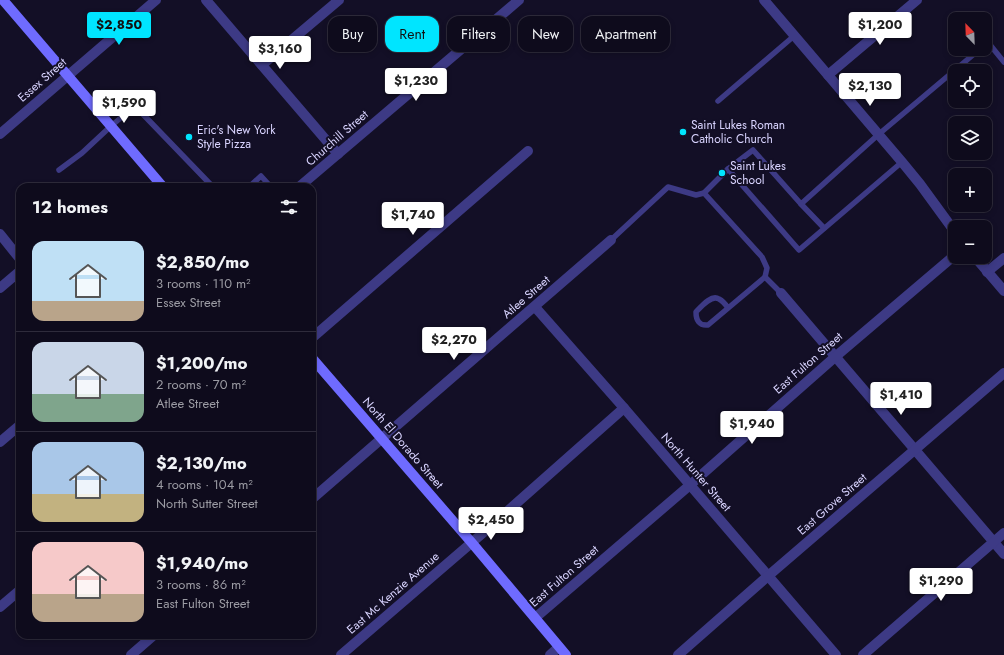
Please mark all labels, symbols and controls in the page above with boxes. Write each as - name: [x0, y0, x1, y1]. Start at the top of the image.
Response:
- pin: $2,850: [86, 12, 152, 46]
- pin: $1,200: [847, 12, 913, 46]
- north arrow: [948, 12, 992, 56]
- map controls: [948, 12, 992, 264]
- text: $2,850: [96, 15, 142, 34]
- text: $1,200: [858, 15, 902, 34]
- chip: Buy: [328, 16, 377, 52]
- chip: Rent: [385, 16, 439, 52]
- chip: Filters: [447, 16, 510, 52]
- chip: New: [518, 16, 573, 52]
- chip: Apartment: [581, 16, 670, 52]
- pin: $3,160: [247, 36, 313, 70]
- text: $3,160: [258, 39, 302, 58]
- street label: Essex Street: [14, 54, 70, 106]
- button: locate: [948, 64, 992, 108]
- pin: $1,230: [383, 68, 449, 102]
- text: $1,230: [394, 71, 438, 90]
- pin: $2,130: [837, 73, 903, 107]
- text: $2,130: [848, 76, 892, 95]
- pin: $1,590: [91, 90, 157, 124]
- text: $1,590: [102, 93, 146, 112]
- street label: Churchill Street: [302, 106, 372, 170]
- place label: Saint Lukes Roman Catholic Church: [691, 116, 785, 148]
- button: layers: [948, 116, 992, 160]
- place label: Eric's New York Style Pizza: [197, 121, 276, 153]
- marker: Saint Lukes Roman Catholic Church: [678, 127, 688, 137]
- marker: Eric's New York Style Pizza: [184, 132, 194, 142]
- place label: Saint Lukes School: [730, 157, 786, 189]
- marker: Saint Lukes School: [717, 168, 727, 178]
- button: +: [948, 168, 992, 212]
- text: 12 homes: [32, 195, 108, 219]
- icon: filters: [278, 196, 300, 218]
- pin: $1,740: [380, 202, 446, 236]
- text: $1,740: [391, 205, 435, 224]
- button: −: [948, 220, 992, 264]
- text: $2,850/mo: [156, 250, 249, 274]
- icon: home: [64, 257, 112, 305]
- street label: Atlee Street: [498, 271, 554, 323]
- text: 3 rooms · 110 m²: [156, 274, 251, 293]
- text: Essex Street: [156, 293, 221, 312]
- pin: $2,270: [421, 327, 487, 361]
- street label: East Fulton Street: [769, 328, 847, 398]
- text: $2,270: [431, 330, 477, 349]
- text: $1,200/mo: [156, 351, 248, 375]
- icon: home: [64, 358, 112, 406]
- text: 2 rooms · 70 m²: [156, 375, 246, 394]
- pin: $1,410: [868, 382, 934, 416]
- text: $1,410: [879, 385, 923, 404]
- street label: North El Dorado Street: [358, 393, 448, 493]
- text: Atlee Street: [156, 394, 219, 413]
- pin: $1,940: [719, 411, 785, 445]
- text: $1,940: [729, 414, 775, 433]
- street label: North Hunter Street: [657, 429, 735, 515]
- text: $2,130/mo: [156, 451, 247, 475]
- icon: home: [64, 458, 112, 506]
- street label: East Grove Street: [793, 469, 871, 539]
- text: 4 rooms · 104 m²: [156, 475, 253, 494]
- text: North Sutter Street: [156, 494, 258, 513]
- pin: $2,450: [458, 507, 524, 541]
- text: $2,450: [468, 510, 514, 529]
- street label: East Fulton Street: [525, 541, 603, 611]
- street label: East Mc Kenzie Avenue: [343, 548, 443, 638]
- text: $1,940/mo: [156, 551, 248, 575]
- icon: home: [64, 558, 112, 606]
- pin: $1,290: [908, 568, 974, 602]
- text: $1,290: [919, 571, 963, 590]
- text: 3 rooms · 86 m²: [156, 575, 246, 594]
- text: East Fulton Street: [156, 594, 250, 613]

